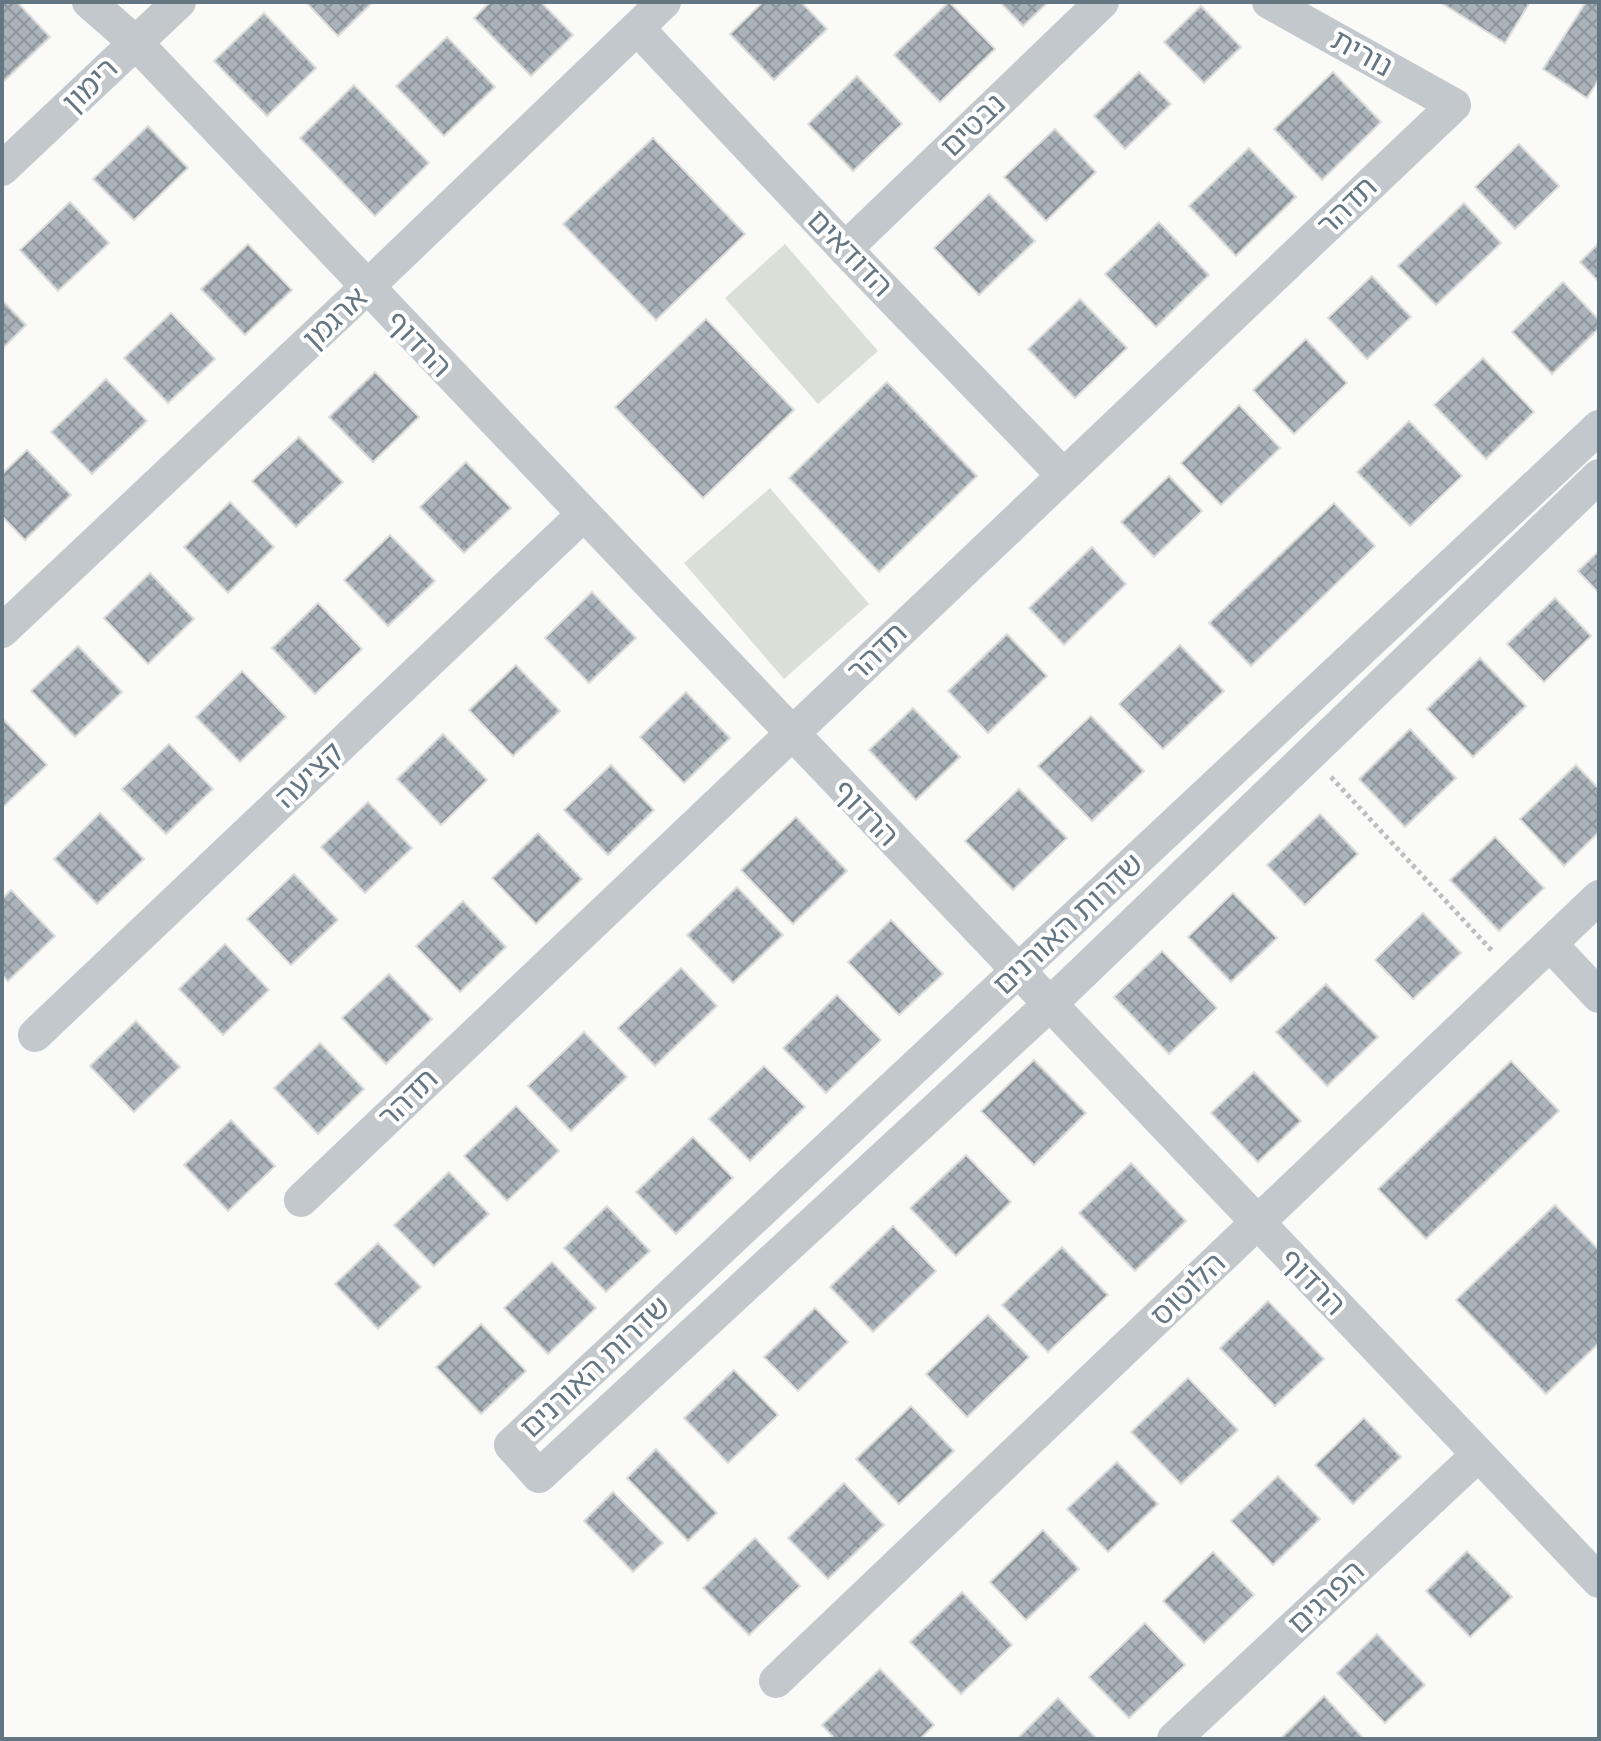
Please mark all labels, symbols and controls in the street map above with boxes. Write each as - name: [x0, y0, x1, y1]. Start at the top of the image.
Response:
- street label: נורית: [1325, 21, 1399, 84]
- street label: רימון: [54, 49, 125, 120]
- street label: נבטים: [932, 85, 1013, 164]
- street label: תדהר: [1309, 168, 1384, 243]
- street label: הדודאים: [800, 201, 901, 304]
- street label: ארגמן: [295, 279, 375, 357]
- street label: הרדוף: [379, 303, 460, 385]
- street label: תדהר: [839, 614, 914, 689]
- street label: קציעה: [267, 734, 351, 816]
- street label: הרדוף: [826, 772, 907, 854]
- street label: שדרות האורנים: [985, 845, 1150, 1002]
- street label: תדהר: [370, 1060, 445, 1135]
- street label: הרדוף: [1273, 1241, 1354, 1323]
- street label: הלוטוס: [1142, 1244, 1233, 1333]
- street label: שדרות האורנים: [512, 1288, 677, 1445]
- street label: הפרגים: [1280, 1552, 1372, 1641]

